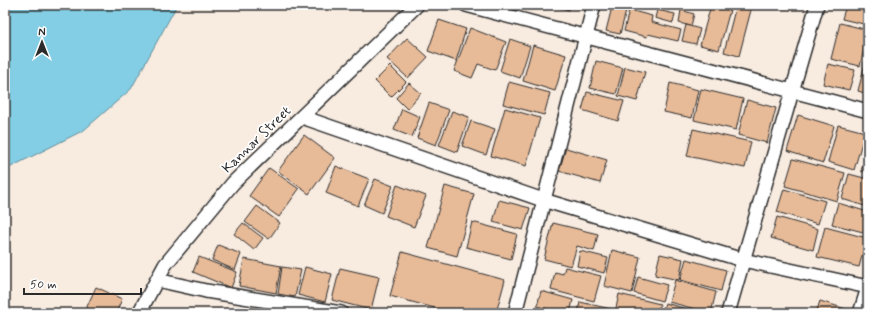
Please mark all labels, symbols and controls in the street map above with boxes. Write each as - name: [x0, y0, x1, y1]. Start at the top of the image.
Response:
- north arrow: [22, 22, 62, 62]
- text: N: [38, 26, 46, 40]
- street label: Kannar Street: [218, 102, 295, 177]
- scale bar: [24, 270, 141, 296]
- text: 50 m: [30, 277, 57, 293]

